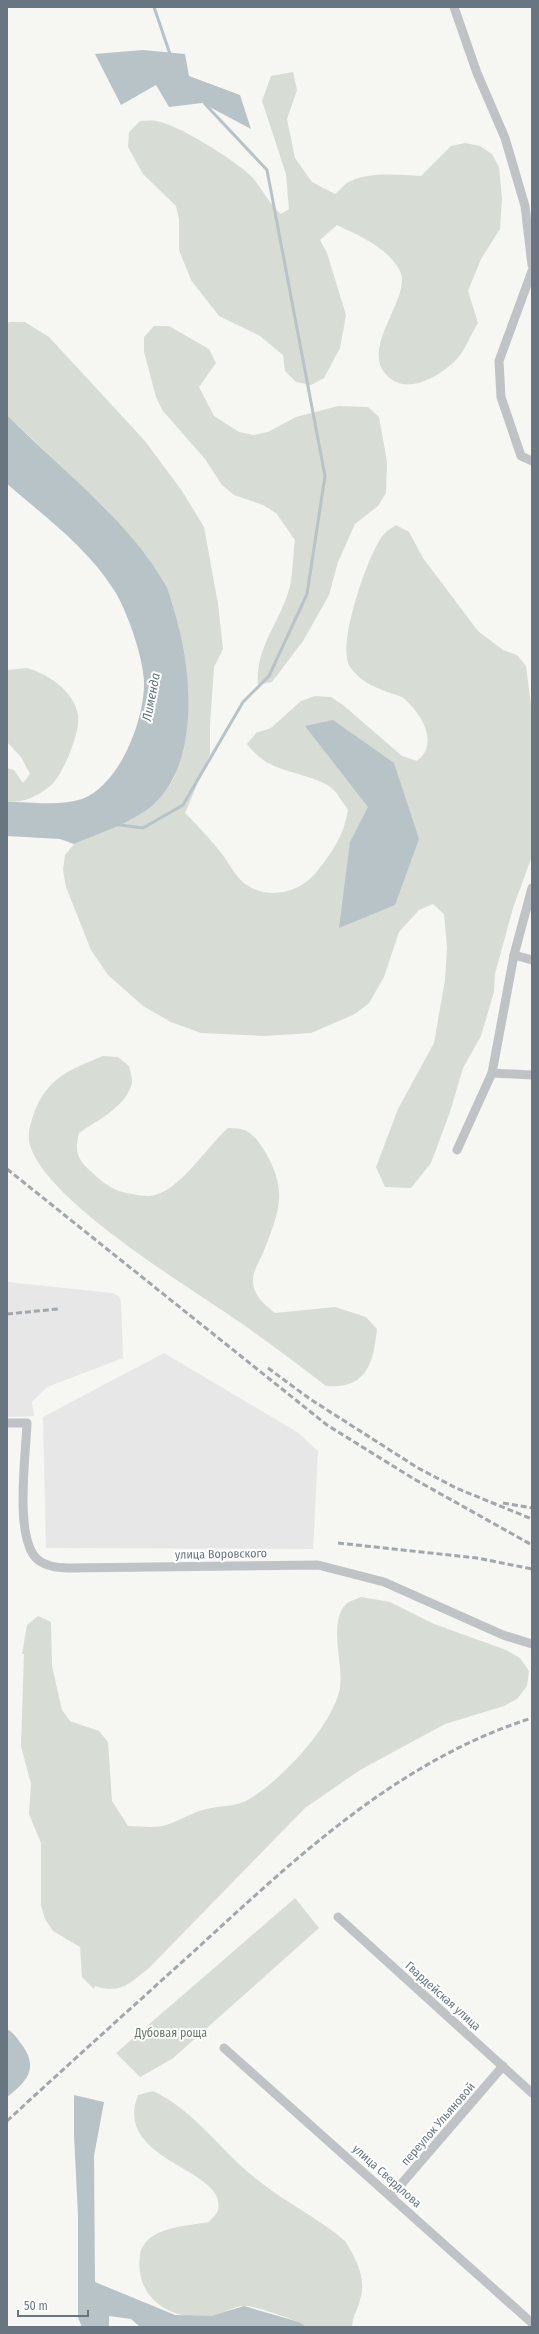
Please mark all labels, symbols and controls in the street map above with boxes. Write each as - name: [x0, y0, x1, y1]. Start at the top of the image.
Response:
- water label: Лименда: [139, 671, 163, 723]
- street label: улица Воровского: [175, 1546, 267, 1562]
- street label: Гвардейская улица: [403, 1959, 484, 2033]
- park label: Дубовая роща: [134, 2026, 207, 2040]
- street label: переулок Ульяновой: [398, 2080, 478, 2168]
- street label: улица Свердлова: [350, 2142, 424, 2211]
- scale bar: [18, 2292, 88, 2318]
- text: 50 m: [24, 2299, 48, 2313]

